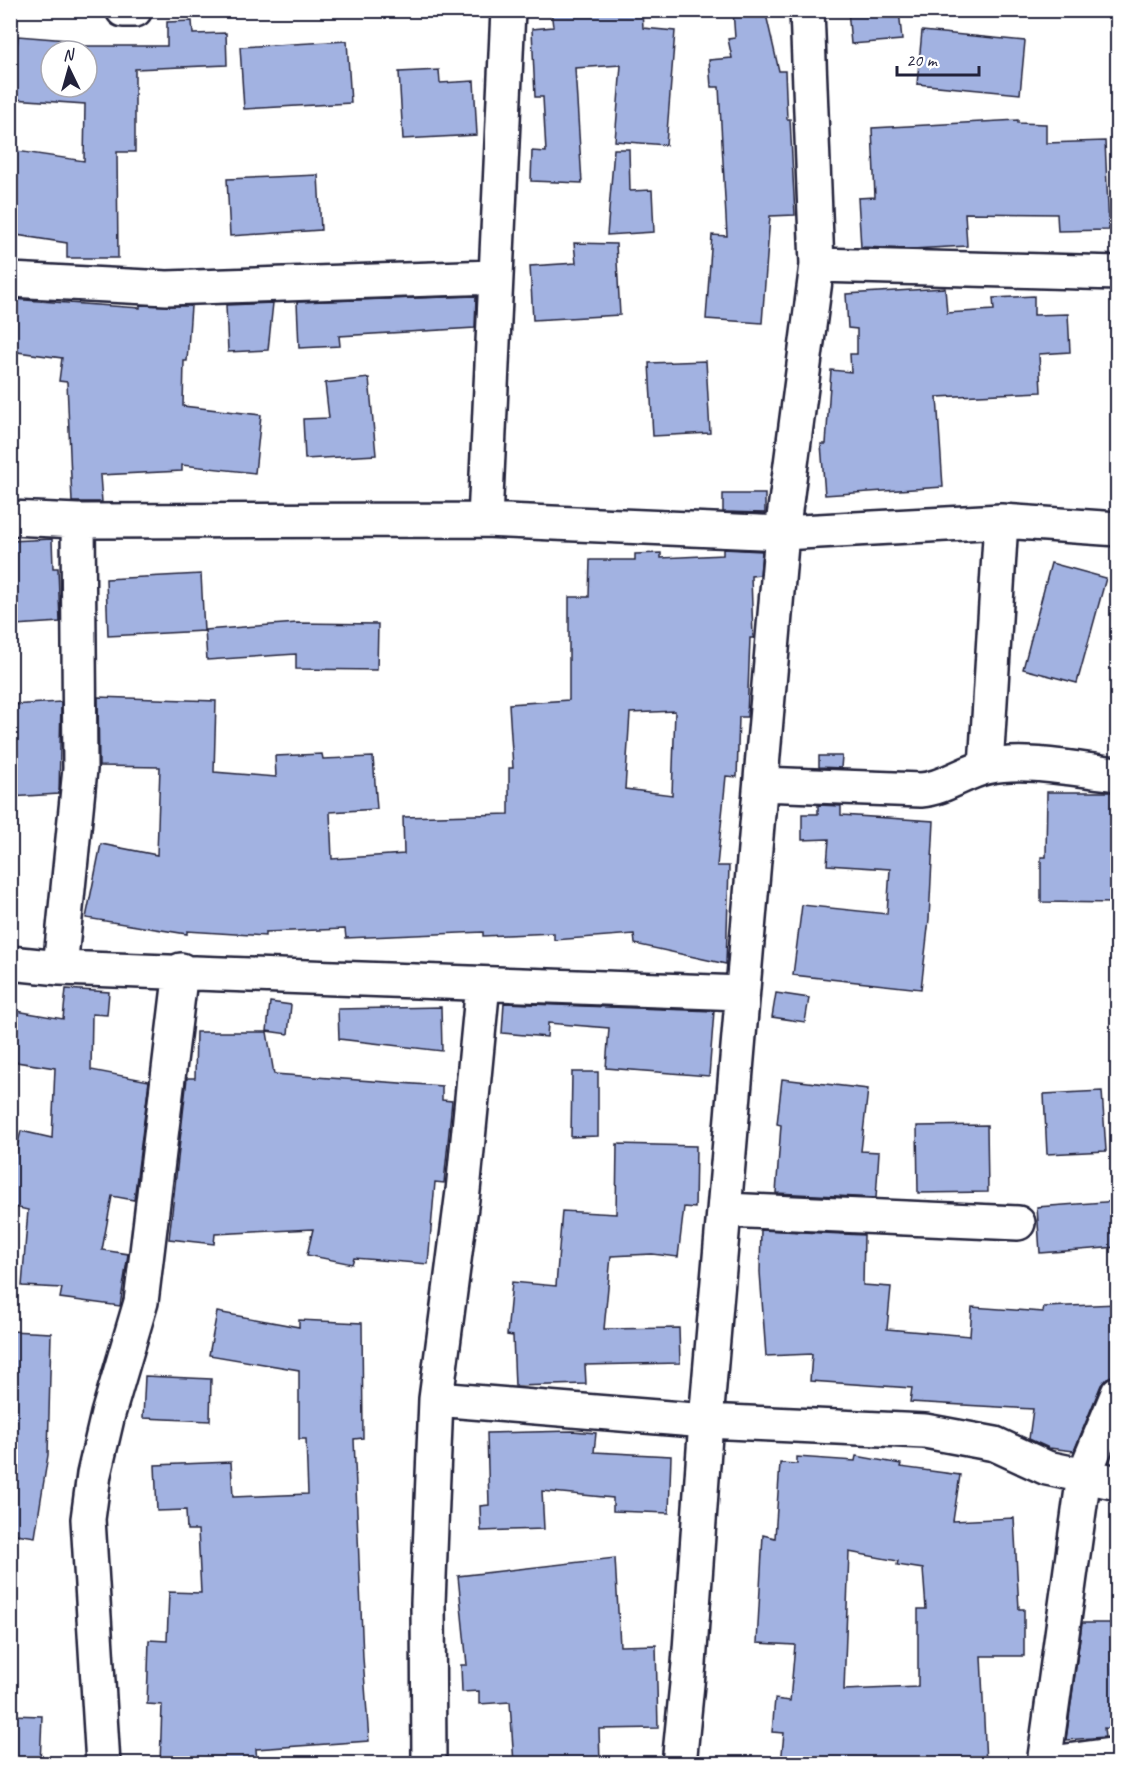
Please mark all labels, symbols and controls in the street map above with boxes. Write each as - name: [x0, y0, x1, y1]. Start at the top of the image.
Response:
- north arrow: [39, 39, 99, 99]
- scale bar: [897, 39, 980, 77]
- text: N: [62, 44, 77, 65]
- text: 20 m: [906, 49, 939, 71]

